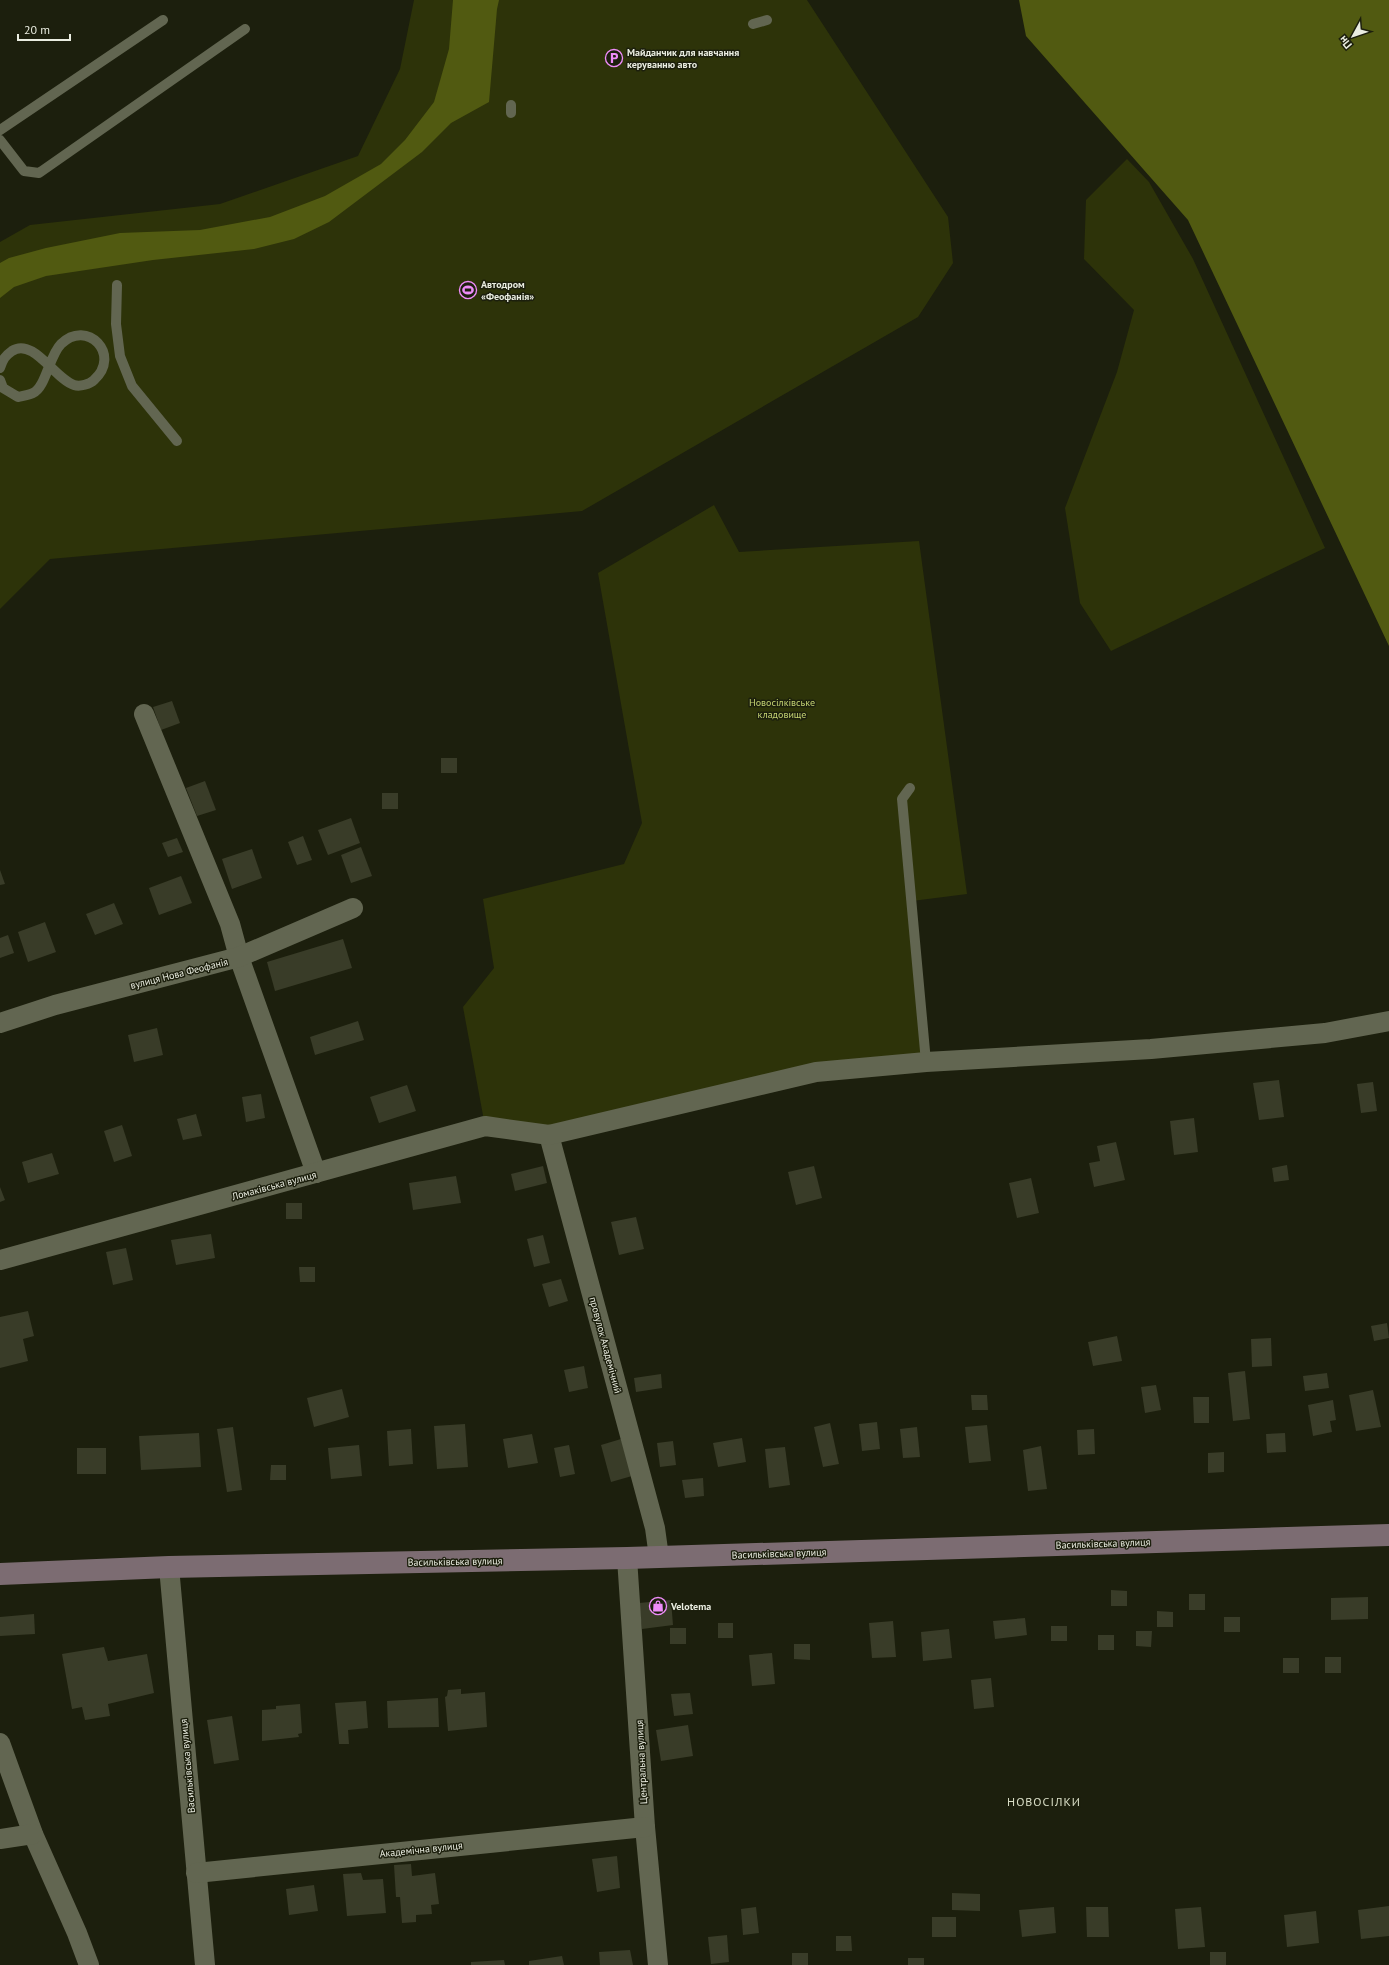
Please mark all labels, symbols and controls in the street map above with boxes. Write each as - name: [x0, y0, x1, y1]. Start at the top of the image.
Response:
- scale bar: [18, 16, 70, 42]
- north arrow: [1333, 16, 1373, 56]
- text: 20 m: [24, 22, 50, 37]
- text: Пн: [1336, 33, 1355, 52]
- place label: Майданчик для навчання керуванню авто: [627, 46, 739, 71]
- parking icon: Майданчик для навчання керуванню авто: [604, 48, 624, 68]
- place label: Автодром «Феофанія»: [481, 278, 534, 303]
- sports icon: Автодром «Феофанія»: [458, 280, 478, 300]
- park label: Новосілківське кладовище: [749, 696, 815, 721]
- street label: вулиця Нова Феофанія: [129, 955, 230, 992]
- street label: Ломаківська вулиця: [229, 1168, 318, 1203]
- street label: провулок Академічний: [586, 1295, 625, 1395]
- street label: Васильківська вулиця: [1055, 1535, 1151, 1552]
- street label: Васильківська вулиця: [731, 1545, 827, 1562]
- street label: Васильківська вулиця: [408, 1554, 503, 1569]
- shop icon: Velotema: [648, 1596, 668, 1616]
- place label: Velotema: [670, 1600, 711, 1613]
- street label: Васильківська вулиця: [177, 1718, 198, 1814]
- street label: Центральна вулиця: [633, 1719, 650, 1804]
- district label: НОВОСІЛКИ: [1007, 1794, 1081, 1809]
- street label: Академічна вулиця: [379, 1839, 463, 1860]

